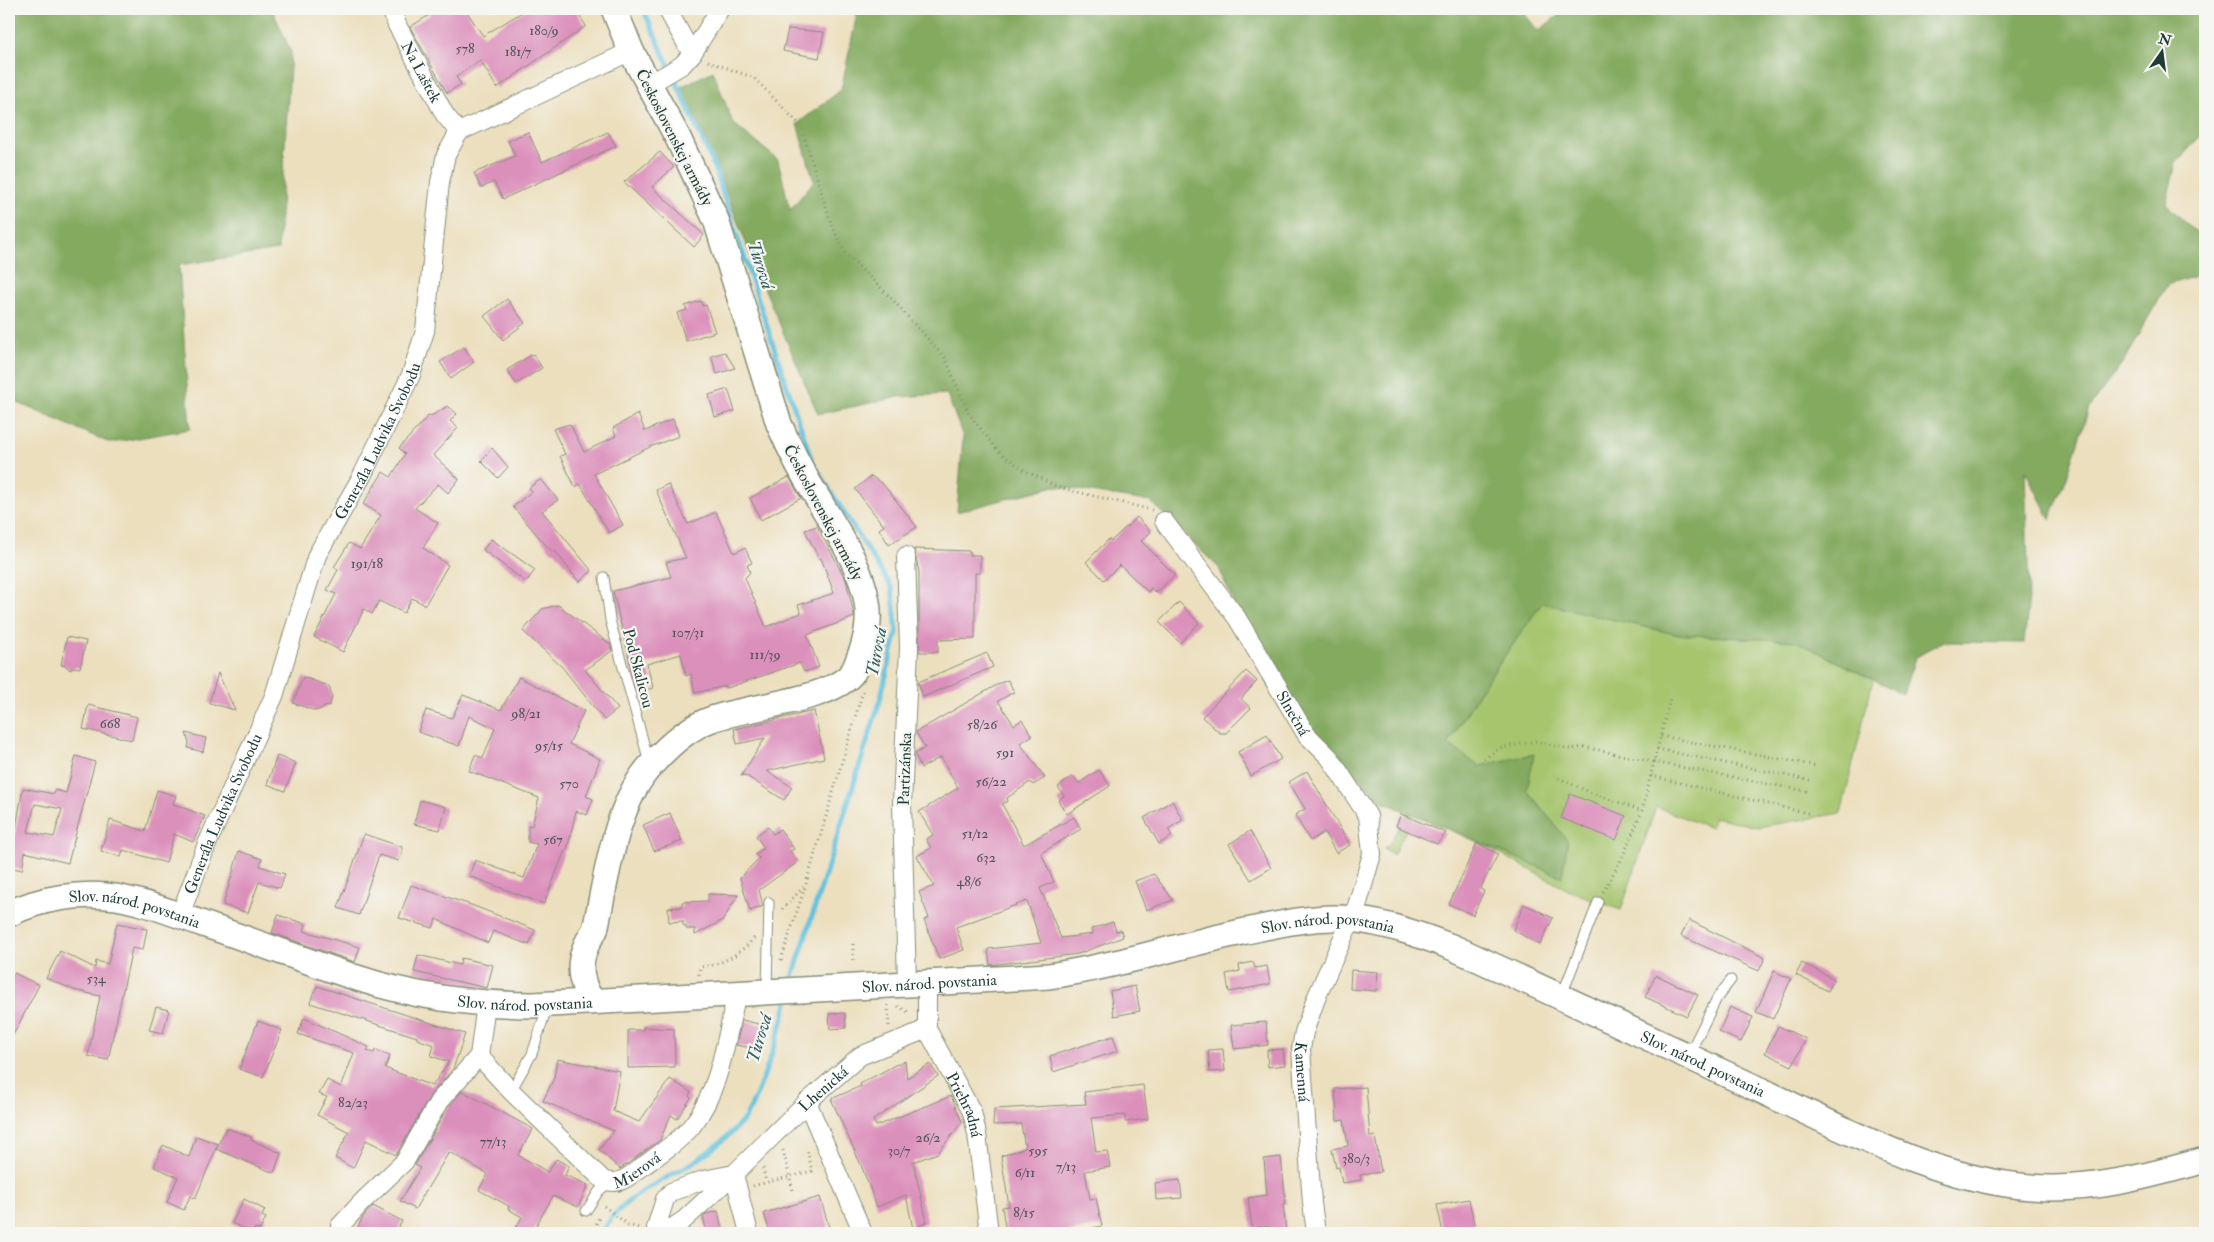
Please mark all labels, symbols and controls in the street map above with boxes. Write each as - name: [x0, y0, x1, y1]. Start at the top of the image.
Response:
- house number: 180/9: [529, 22, 559, 39]
- north arrow: [2136, 28, 2186, 78]
- text: N: [2156, 30, 2174, 50]
- street label: Na Laštek: [396, 38, 446, 107]
- house number: 578: [455, 40, 475, 57]
- house number: 181/7: [505, 43, 532, 60]
- street label: Československej armády: [631, 65, 719, 210]
- water label: Turová: [742, 238, 780, 294]
- street label: Generála Ludvika Svobodu: [330, 360, 425, 523]
- street label: Československej armády: [779, 441, 869, 585]
- house number: 191/18: [351, 555, 384, 572]
- house number: 107/31: [672, 624, 704, 641]
- water label: Turová: [860, 624, 893, 679]
- street label: Pod Skalicou: [618, 626, 658, 710]
- house number: 111/39: [749, 646, 781, 663]
- street label: Slnečná: [1272, 687, 1314, 740]
- house number: 98/21: [510, 705, 541, 722]
- house number: 668: [100, 715, 121, 732]
- house number: 58/26: [967, 716, 998, 733]
- street label: Generála Ludvika Svobodu: [180, 730, 267, 897]
- street label: Partizánska: [894, 732, 916, 806]
- house number: 95/15: [534, 737, 564, 754]
- house number: 591: [996, 744, 1014, 761]
- house number: 56/22: [976, 773, 1007, 790]
- house number: 570: [559, 775, 579, 792]
- house number: 51/12: [962, 825, 988, 842]
- house number: 567: [543, 831, 563, 848]
- house number: 632: [976, 849, 996, 866]
- house number: 48/6: [957, 873, 982, 890]
- street label: Slov. národ. povstania: [68, 886, 203, 933]
- street label: Slov. národ. povstania: [1259, 909, 1397, 939]
- house number: 534: [86, 970, 107, 987]
- street label: Slov. národ. povstania: [861, 970, 998, 998]
- street label: Slov. národ. povstania: [456, 991, 593, 1017]
- water label: Turová: [741, 1009, 778, 1065]
- street label: Slov. národ. povstania: [1637, 1027, 1768, 1102]
- street label: Kamenná: [1289, 1040, 1314, 1103]
- street label: Lhenická: [794, 1062, 853, 1116]
- street label: Priehradná: [941, 1069, 987, 1140]
- house number: 82/23: [338, 1094, 368, 1111]
- house number: 26/2: [916, 1129, 940, 1146]
- house number: 77/13: [480, 1133, 506, 1150]
- house number: 30/7: [888, 1142, 911, 1159]
- house number: 595: [1028, 1142, 1049, 1159]
- street label: Mierová: [610, 1148, 665, 1194]
- house number: 380/3: [1342, 1150, 1370, 1167]
- house number: 7/13: [1056, 1158, 1076, 1175]
- house number: 6/11: [1015, 1164, 1035, 1181]
- house number: 8/15: [1013, 1204, 1035, 1221]

